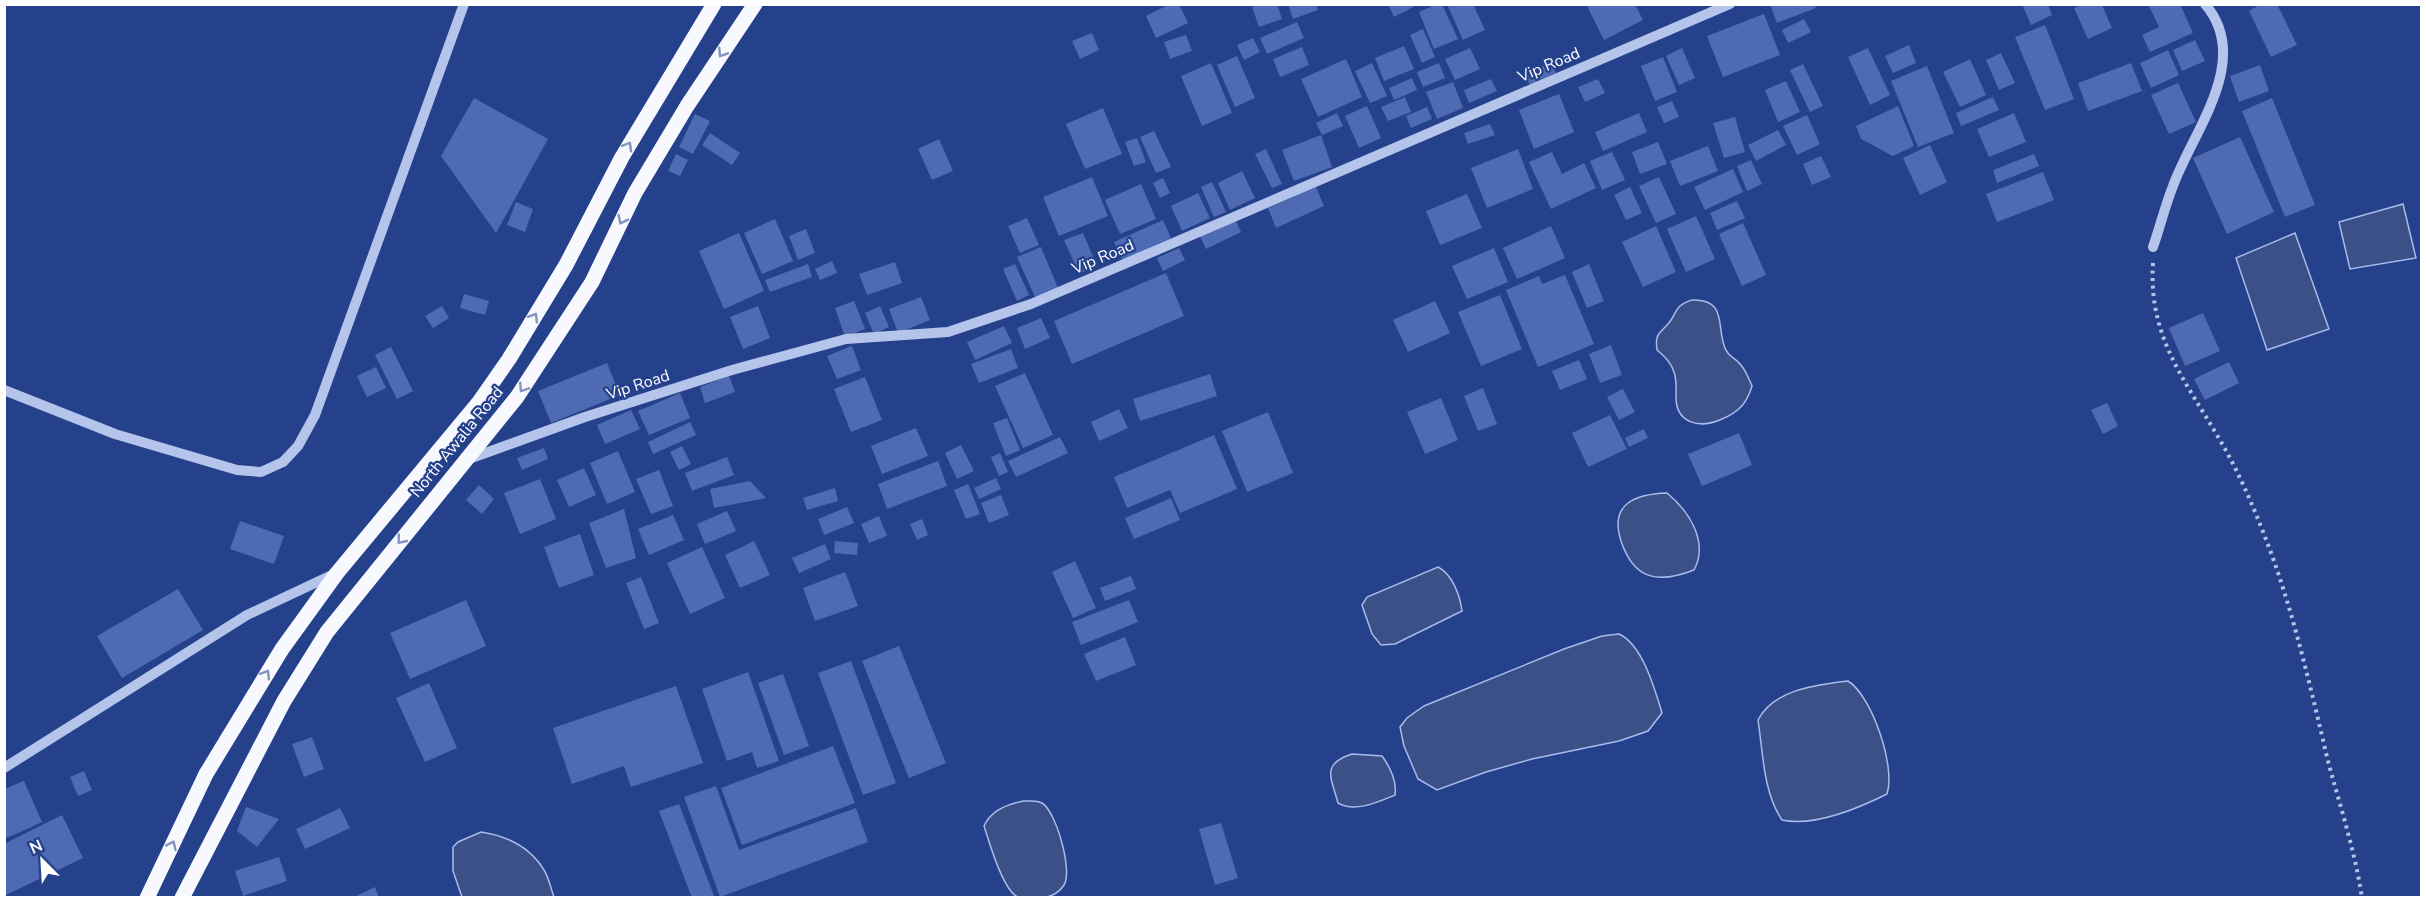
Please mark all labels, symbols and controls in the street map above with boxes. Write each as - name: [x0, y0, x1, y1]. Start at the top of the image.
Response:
- street label: Vip Road: [1514, 42, 1583, 88]
- one-way arrow: [718, 46, 729, 57]
- one-way arrow: [621, 142, 633, 153]
- one-way arrow: [618, 214, 630, 225]
- street label: Vip Road: [1068, 234, 1137, 280]
- one-way arrow: [527, 313, 539, 323]
- street label: Vip Road: [603, 364, 673, 406]
- one-way arrow: [519, 381, 530, 392]
- street label: North Awalia Road: [405, 382, 509, 502]
- one-way arrow: [397, 533, 408, 544]
- one-way arrow: [259, 670, 271, 680]
- north arrow: [12, 830, 72, 890]
- text: N: [26, 835, 46, 860]
- one-way arrow: [165, 840, 177, 851]

